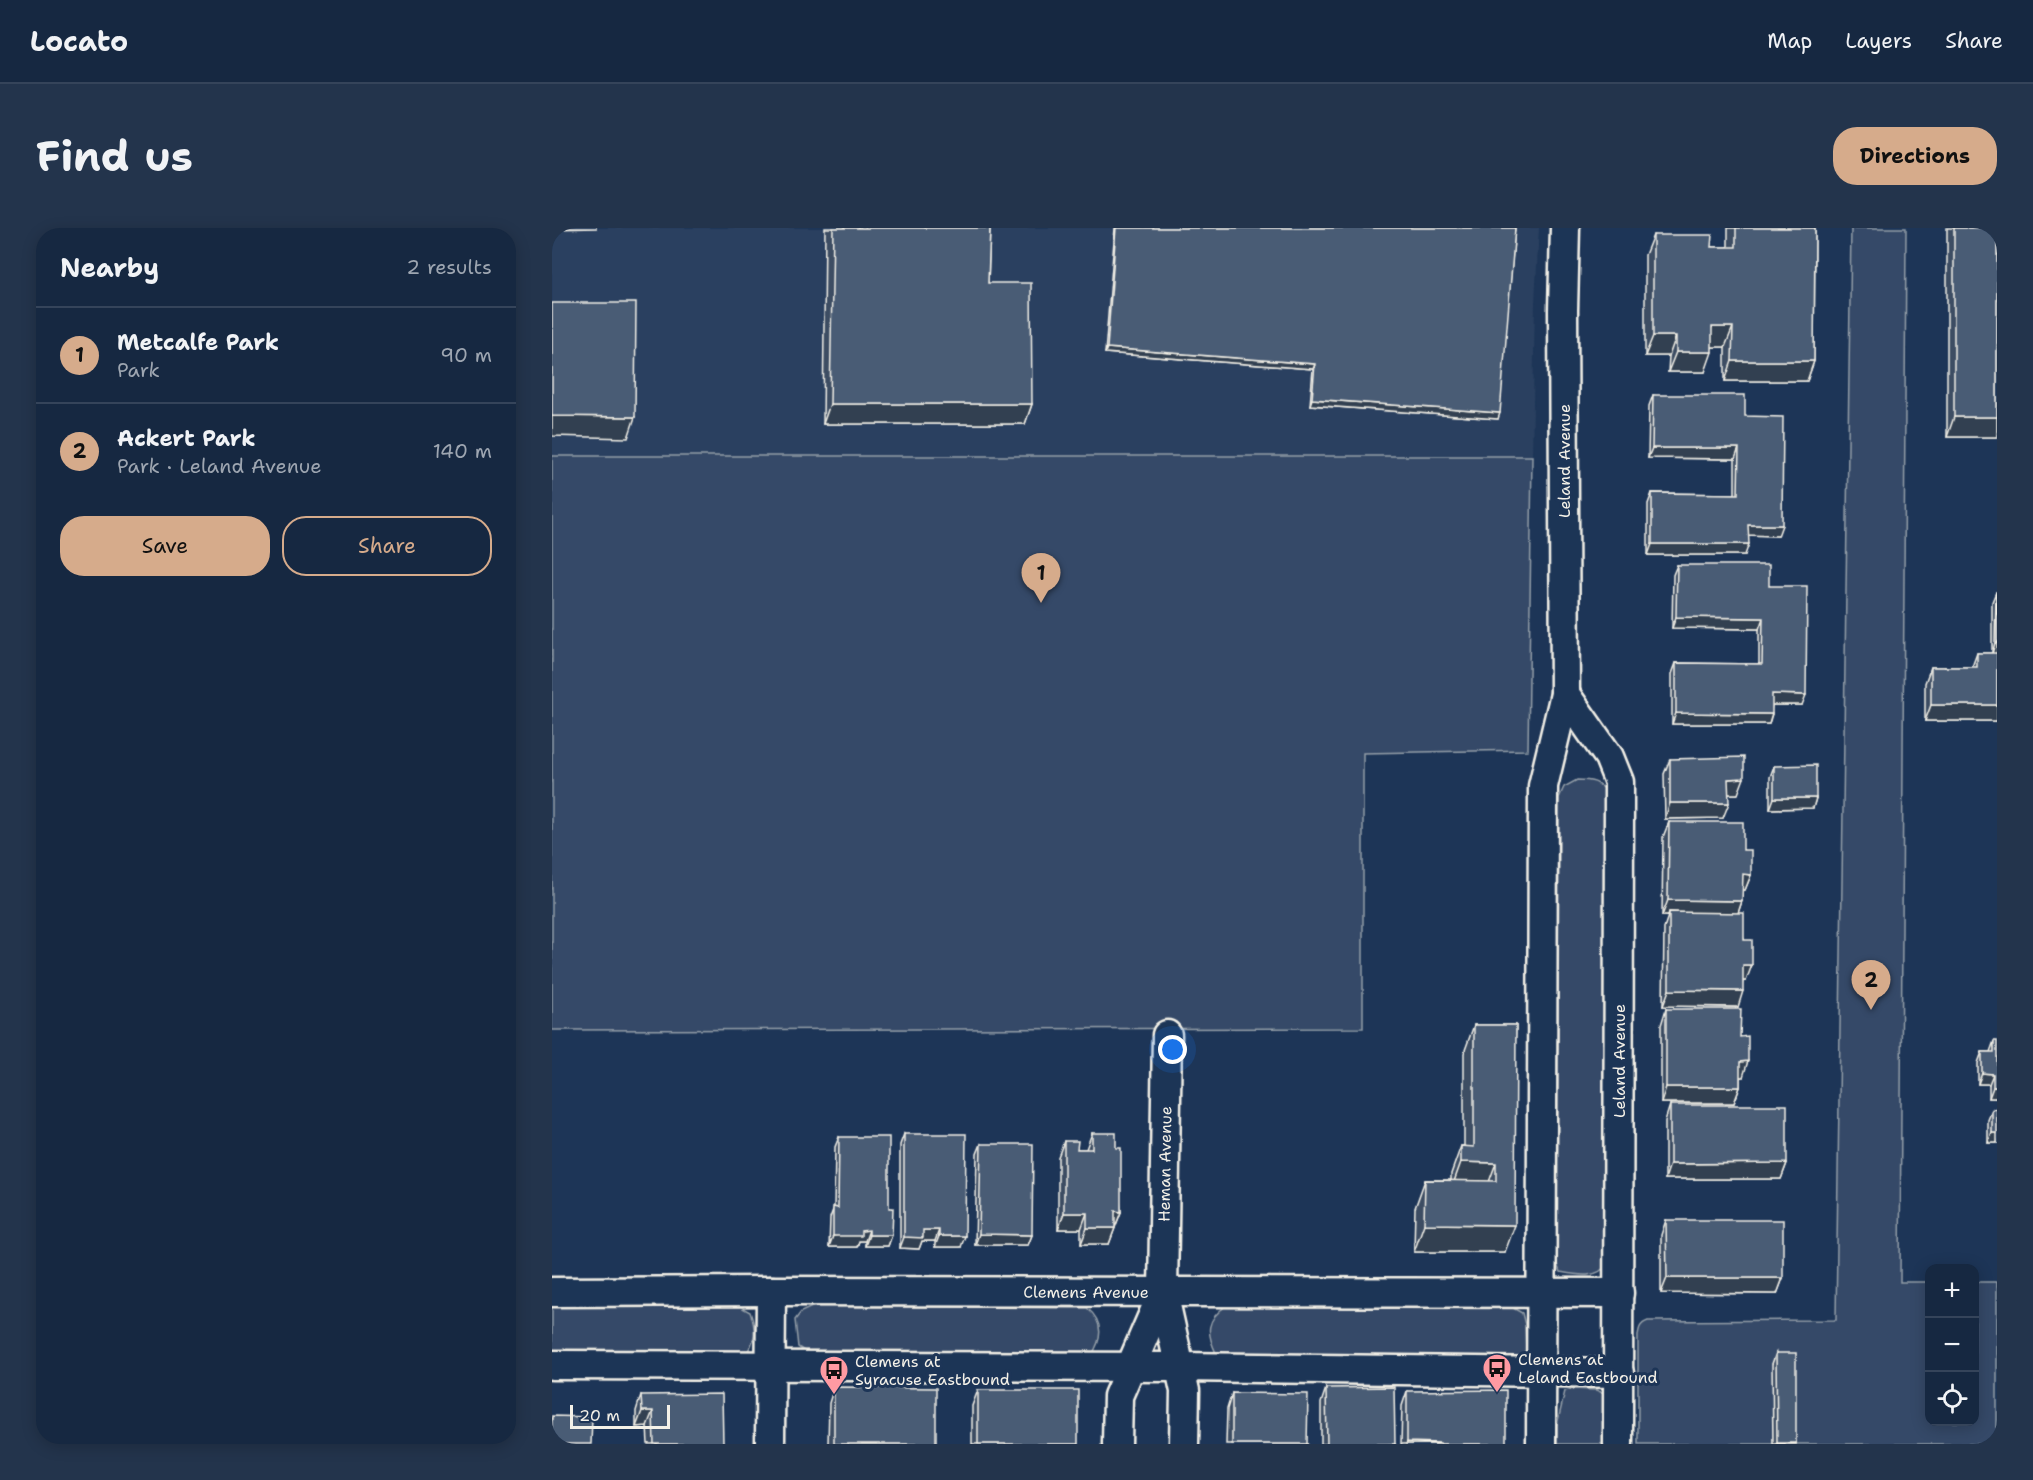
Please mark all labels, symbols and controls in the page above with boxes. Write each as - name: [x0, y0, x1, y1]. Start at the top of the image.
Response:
- text: Locato: [30, 22, 128, 60]
- text: Map: [1767, 27, 1812, 55]
- text: Layers: [1845, 27, 1912, 55]
- text: Share: [1945, 27, 2003, 55]
- button: Directions: [1833, 127, 1997, 185]
- text: Find us: [36, 128, 193, 184]
- text: Nearby: [60, 250, 159, 285]
- text: 2 results: [406, 254, 492, 280]
- text: Metcalfe Park: [117, 328, 279, 357]
- text: 1: [75, 342, 84, 368]
- text: 90 m: [440, 342, 492, 368]
- text: Park: [117, 357, 160, 383]
- street label: Leland Avenue: [1554, 404, 1575, 518]
- text: Ackert Park: [117, 424, 256, 453]
- text: 2: [73, 438, 87, 464]
- text: 140 m: [433, 438, 492, 464]
- text: Park · Leland Avenue: [117, 453, 322, 479]
- button: Save: [60, 516, 270, 576]
- button: Share: [282, 516, 492, 576]
- pin: 1: [1022, 554, 1060, 603]
- pin: 2: [1852, 960, 1890, 1010]
- street label: Leland Avenue: [1609, 1004, 1630, 1118]
- your location: [1158, 1035, 1187, 1064]
- street label: Heman Avenue: [1153, 1106, 1177, 1222]
- map controls: [1925, 1264, 1979, 1426]
- button: +: [1925, 1264, 1979, 1318]
- street label: Clemens Avenue: [1023, 1281, 1149, 1302]
- button: −: [1925, 1318, 1979, 1372]
- place label: Clemens at Leland Eastbound: [1518, 1349, 1658, 1388]
- place label: Clemens at Syracuse Eastbound: [855, 1351, 1010, 1390]
- bus stop icon: Clemens at Leland Eastbound: [1481, 1352, 1513, 1394]
- bus stop icon: Clemens at Syracuse Eastbound: [818, 1354, 850, 1396]
- button: locate: [1925, 1372, 1979, 1426]
- scale bar: [570, 1402, 670, 1430]
- text: 20 m: [579, 1405, 620, 1426]

